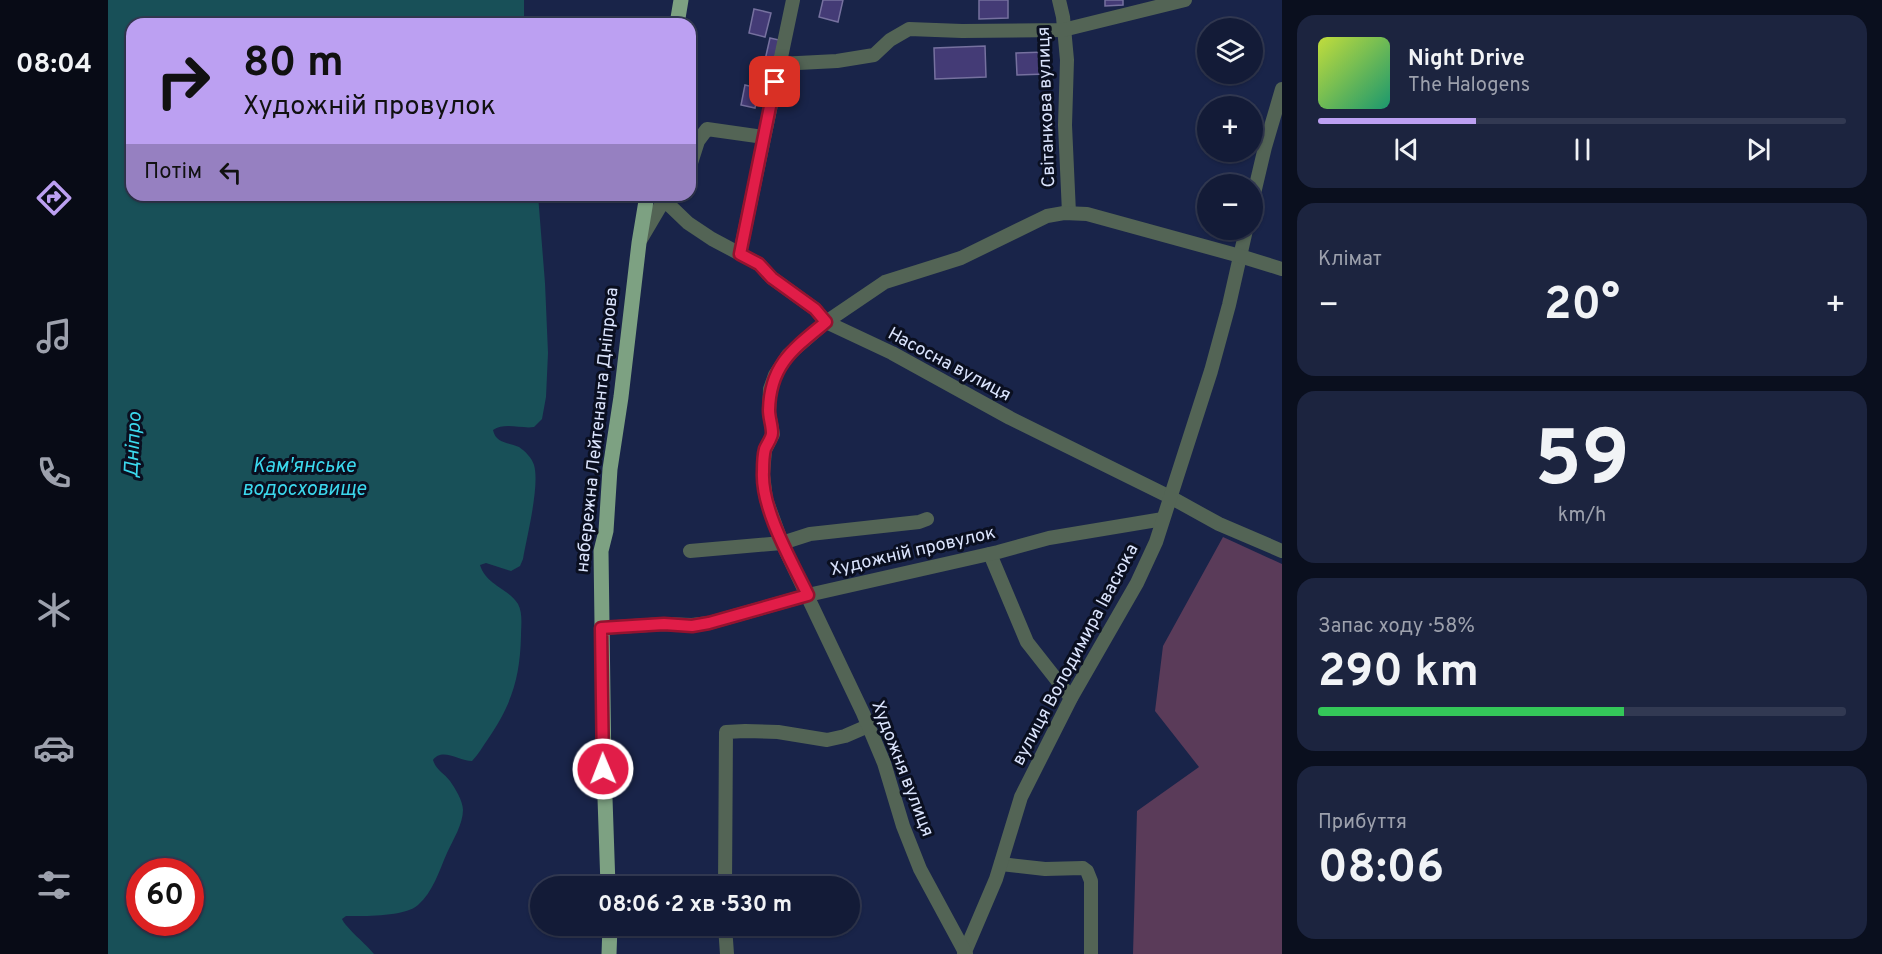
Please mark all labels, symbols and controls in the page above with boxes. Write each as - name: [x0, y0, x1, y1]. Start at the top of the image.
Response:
- map controls: [1197, 18, 1263, 240]
- button: layers: [1197, 18, 1263, 84]
- street label: Світанкова вулиця: [1033, 26, 1061, 188]
- text: 80 m: [243, 38, 344, 91]
- icon: right: [144, 42, 222, 120]
- text: Night Drive: [1408, 46, 1525, 73]
- text: 08:04: [16, 48, 92, 82]
- pin: [749, 56, 800, 107]
- icon: arrive: [758, 65, 791, 98]
- text: The Halogens: [1408, 73, 1530, 99]
- text: Художній провулок: [243, 90, 496, 124]
- button: +: [1197, 96, 1263, 162]
- icon: previous: [1390, 133, 1423, 166]
- icon: pause: [1566, 133, 1599, 166]
- icon: next: [1742, 133, 1775, 166]
- icon: left: [214, 156, 247, 189]
- text: Потім: [144, 159, 202, 186]
- button: −: [1197, 174, 1263, 240]
- icon: directions: [33, 177, 75, 219]
- text: Клімат: [1318, 247, 1382, 273]
- text: 20°: [1544, 278, 1620, 335]
- street label: набережна Лейтенанта Дніпрова: [572, 286, 624, 574]
- text: −: [1318, 286, 1339, 328]
- text: +: [1825, 286, 1846, 328]
- icon: music: [33, 315, 75, 357]
- street label: Насосна вулиця: [883, 323, 1015, 407]
- water label: Дніпро: [119, 411, 149, 478]
- text: 59: [1534, 414, 1630, 513]
- icon: phone: [33, 452, 75, 494]
- water label: Кам'янське водосховище: [242, 454, 367, 503]
- text: km/h: [1558, 503, 1606, 529]
- street label: Художній провулок: [828, 522, 998, 582]
- street label: вулиця Володимира Івасюка: [1008, 540, 1144, 770]
- icon: climate: [33, 589, 75, 631]
- text: Запас ходу · 58%: [1318, 614, 1475, 640]
- text: 290 km: [1318, 645, 1479, 702]
- street label: Художня вулиця: [866, 698, 938, 840]
- icon: car: [33, 727, 75, 769]
- position arrow: [571, 737, 635, 801]
- text: Прибуття: [1318, 810, 1407, 836]
- text: 08:06: [1318, 841, 1444, 898]
- speed limit sign: 60: [126, 858, 204, 936]
- icon: filters: [33, 864, 75, 906]
- text: 08:06 · 2 хв · 530 m: [598, 892, 792, 919]

